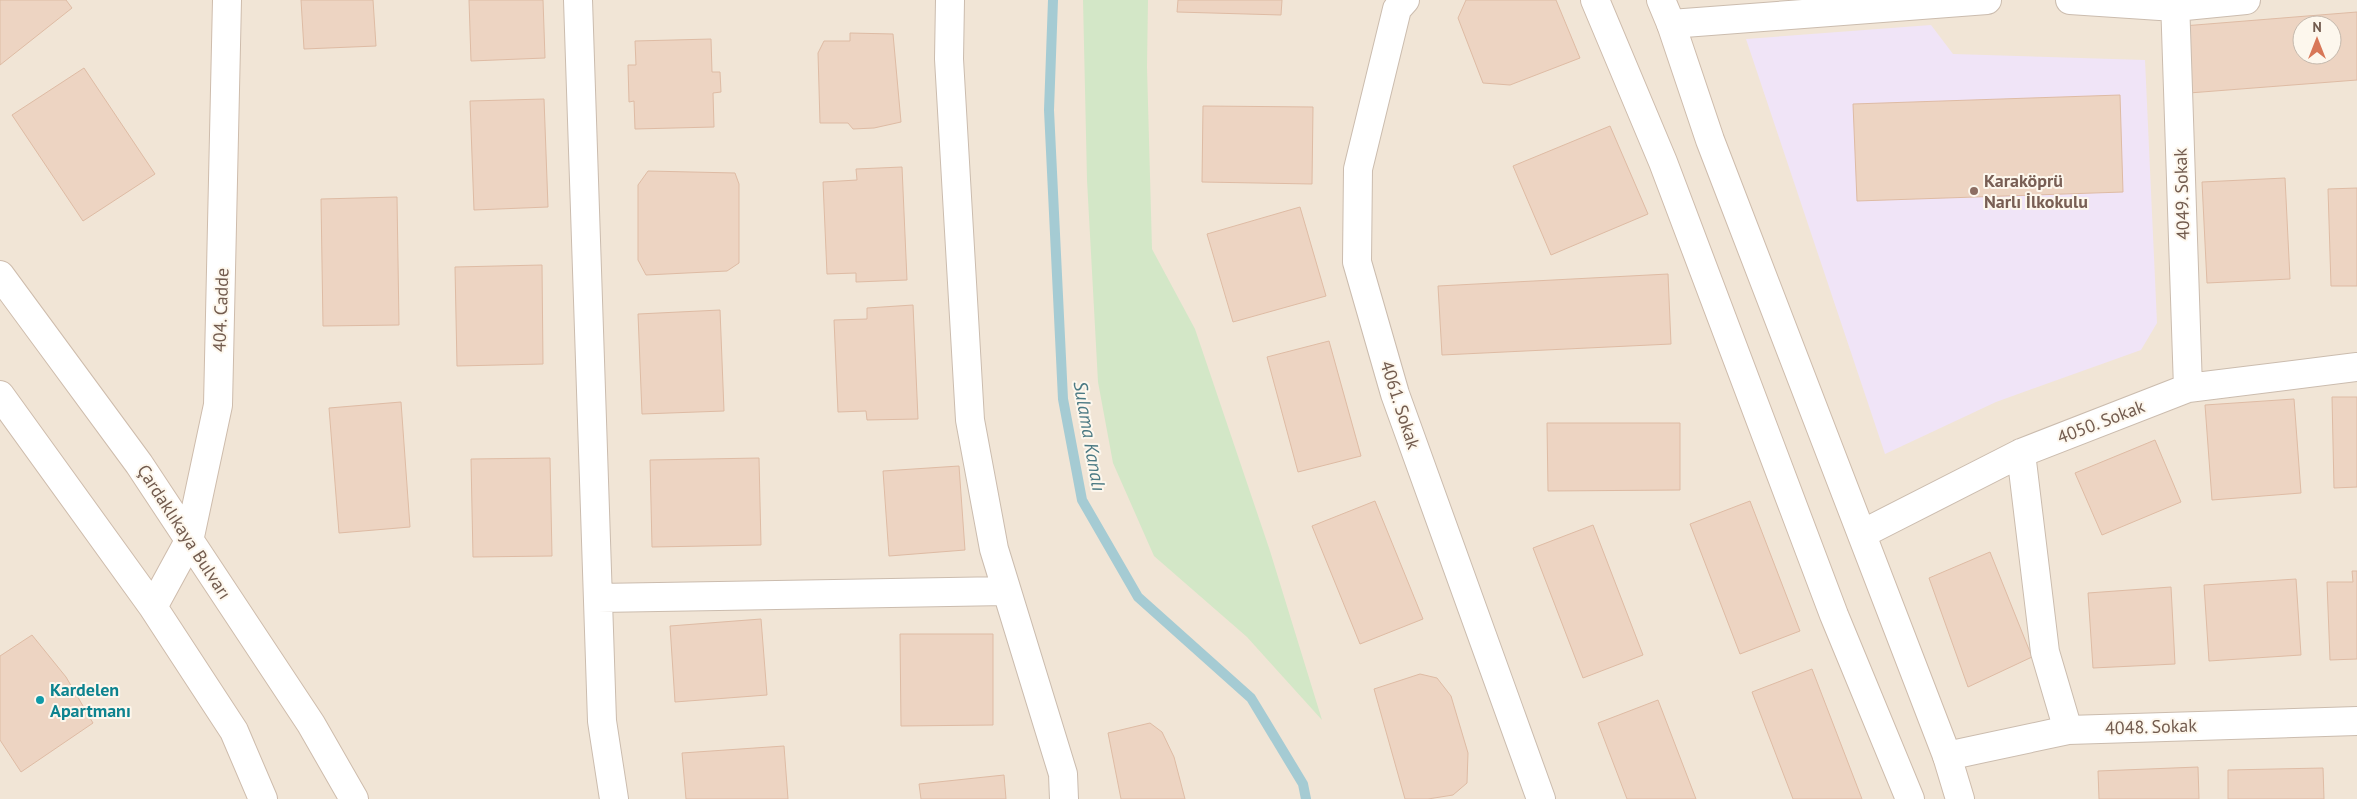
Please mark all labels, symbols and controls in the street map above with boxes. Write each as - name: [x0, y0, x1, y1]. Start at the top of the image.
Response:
- north arrow: [2292, 15, 2342, 65]
- text: N: [2312, 18, 2322, 36]
- street label: 4049. Sokak: [2168, 147, 2195, 240]
- place label: Karaköprü Narlı İlkokulu: [1984, 169, 2088, 213]
- marker: Karaköprü Narlı İlkokulu: [1968, 185, 1980, 197]
- street label: 404. Cadde: [208, 268, 233, 352]
- street label: 4061. Sokak: [1375, 358, 1426, 452]
- water label: Sulama Kanalı: [1069, 379, 1112, 493]
- street label: 4050. Sokak: [2054, 394, 2148, 449]
- street label: Çardaklıkaya Bulvarı: [132, 460, 237, 603]
- place label: Kardelen Apartmanı: [50, 678, 131, 722]
- marker: Kardelen Apartmanı: [34, 694, 46, 706]
- street label: 4048. Sokak: [2105, 713, 2198, 740]

